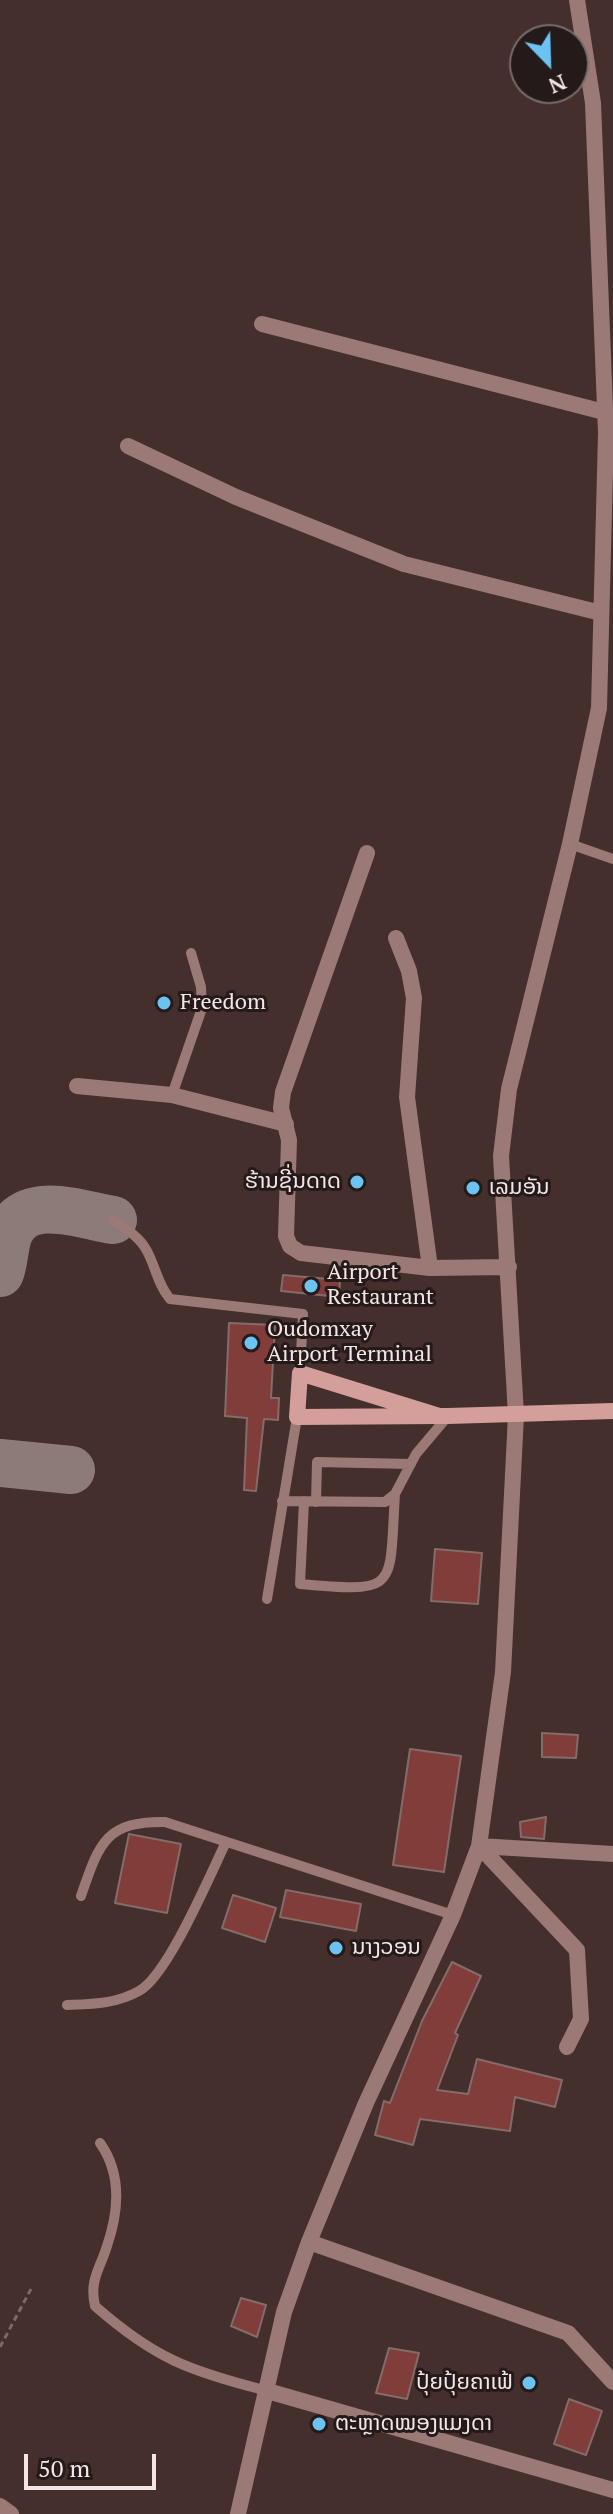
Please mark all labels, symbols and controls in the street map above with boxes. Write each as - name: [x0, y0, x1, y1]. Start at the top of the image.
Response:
- north arrow: [509, 24, 589, 104]
- text: N: [544, 68, 571, 101]
- place label: Freedom: [180, 990, 266, 1016]
- marker: Freedom: [155, 994, 173, 1012]
- place label: ຮ້ານຊີ່ນດາດ: [245, 1169, 341, 1195]
- marker: ຮ້ານຊີ່ນດາດ: [348, 1173, 366, 1191]
- place label: ເລມອັນ: [489, 1175, 550, 1201]
- marker: ເລມອັນ: [464, 1179, 482, 1197]
- place label: Airport Restaurant: [327, 1260, 434, 1312]
- marker: Airport Restaurant: [302, 1277, 320, 1295]
- place label: Oudomxay Airport Terminal: [267, 1317, 432, 1368]
- marker: Oudomxay Airport Terminal: [242, 1334, 260, 1352]
- place label: ນາງວອນ: [352, 1935, 421, 1961]
- marker: ນາງວອນ: [327, 1939, 345, 1957]
- place label: ປຸ້ຍປຸ້ຍຄາເຟ້: [416, 2370, 513, 2396]
- marker: ປຸ້ຍປຸ້ຍຄາເຟ້: [520, 2374, 538, 2392]
- place label: ຕະຫຼາດໝອງແມງດາ: [335, 2411, 492, 2437]
- marker: ຕະຫຼາດໝອງແມງດາ: [310, 2415, 328, 2433]
- scale bar: [28, 2438, 160, 2488]
- text: 50 m: [38, 2452, 90, 2484]

